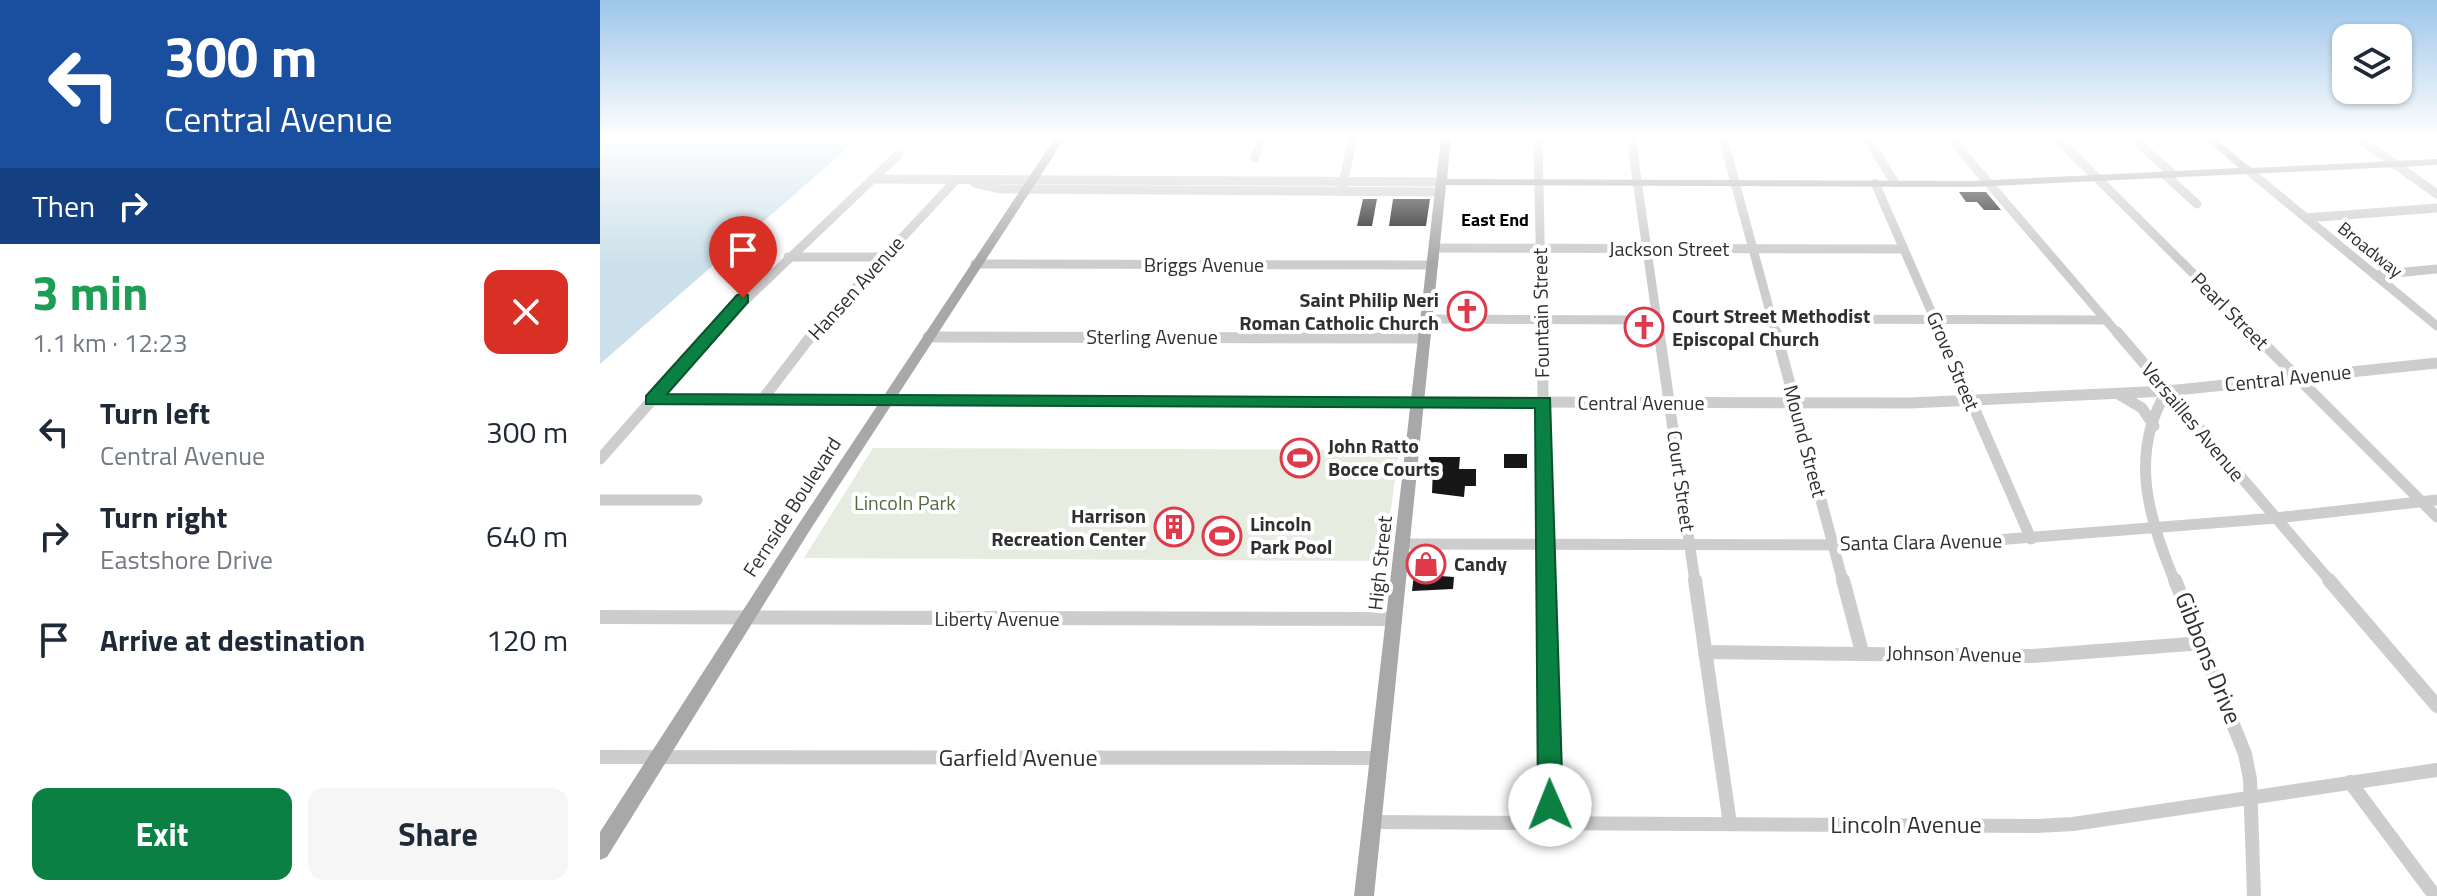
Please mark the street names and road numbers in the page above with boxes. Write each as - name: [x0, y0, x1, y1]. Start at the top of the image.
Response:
- street label: Broadway: [2332, 215, 2409, 284]
- street label: Hansen Avenue: [800, 228, 911, 347]
- street label: Jackson Street: [1609, 233, 1729, 264]
- street label: Fountain Street: [1524, 248, 1557, 378]
- street label: Briggs Avenue: [1144, 249, 1264, 280]
- street label: Pearl Street: [2184, 265, 2276, 357]
- street label: Grove Street: [1919, 306, 1988, 415]
- street label: Sterling Avenue: [1086, 321, 1218, 352]
- street label: Versailles Avenue: [2134, 355, 2253, 488]
- street label: Central Avenue: [2223, 355, 2353, 400]
- street label: Mound Street: [1776, 381, 1835, 501]
- street label: Central Avenue: [1578, 387, 1705, 418]
- street label: Court Street: [1659, 428, 1704, 533]
- street label: Fernside Boulevard: [735, 431, 849, 583]
- street label: High Street: [1359, 514, 1400, 612]
- street label: Santa Clara Avenue: [1840, 525, 2002, 558]
- street label: Gibbons Drive: [2166, 586, 2252, 729]
- street label: Liberty Avenue: [934, 603, 1060, 634]
- street label: Johnson Avenue: [1886, 637, 2022, 670]
- street label: Garfield Avenue: [938, 739, 1098, 775]
- street label: Lincoln Avenue: [1830, 806, 1982, 842]

